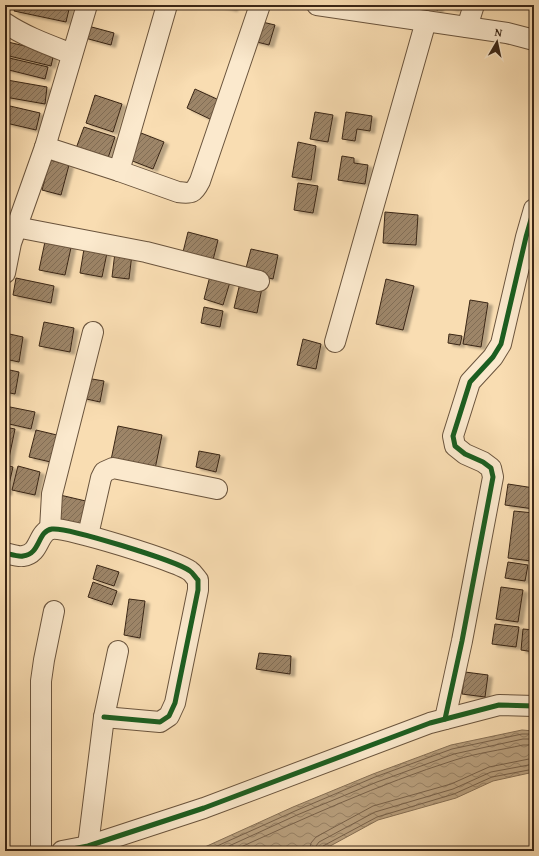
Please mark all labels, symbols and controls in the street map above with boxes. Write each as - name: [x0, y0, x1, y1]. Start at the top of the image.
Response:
- north arrow: [477, 22, 517, 62]
- text: N: [494, 24, 504, 41]

